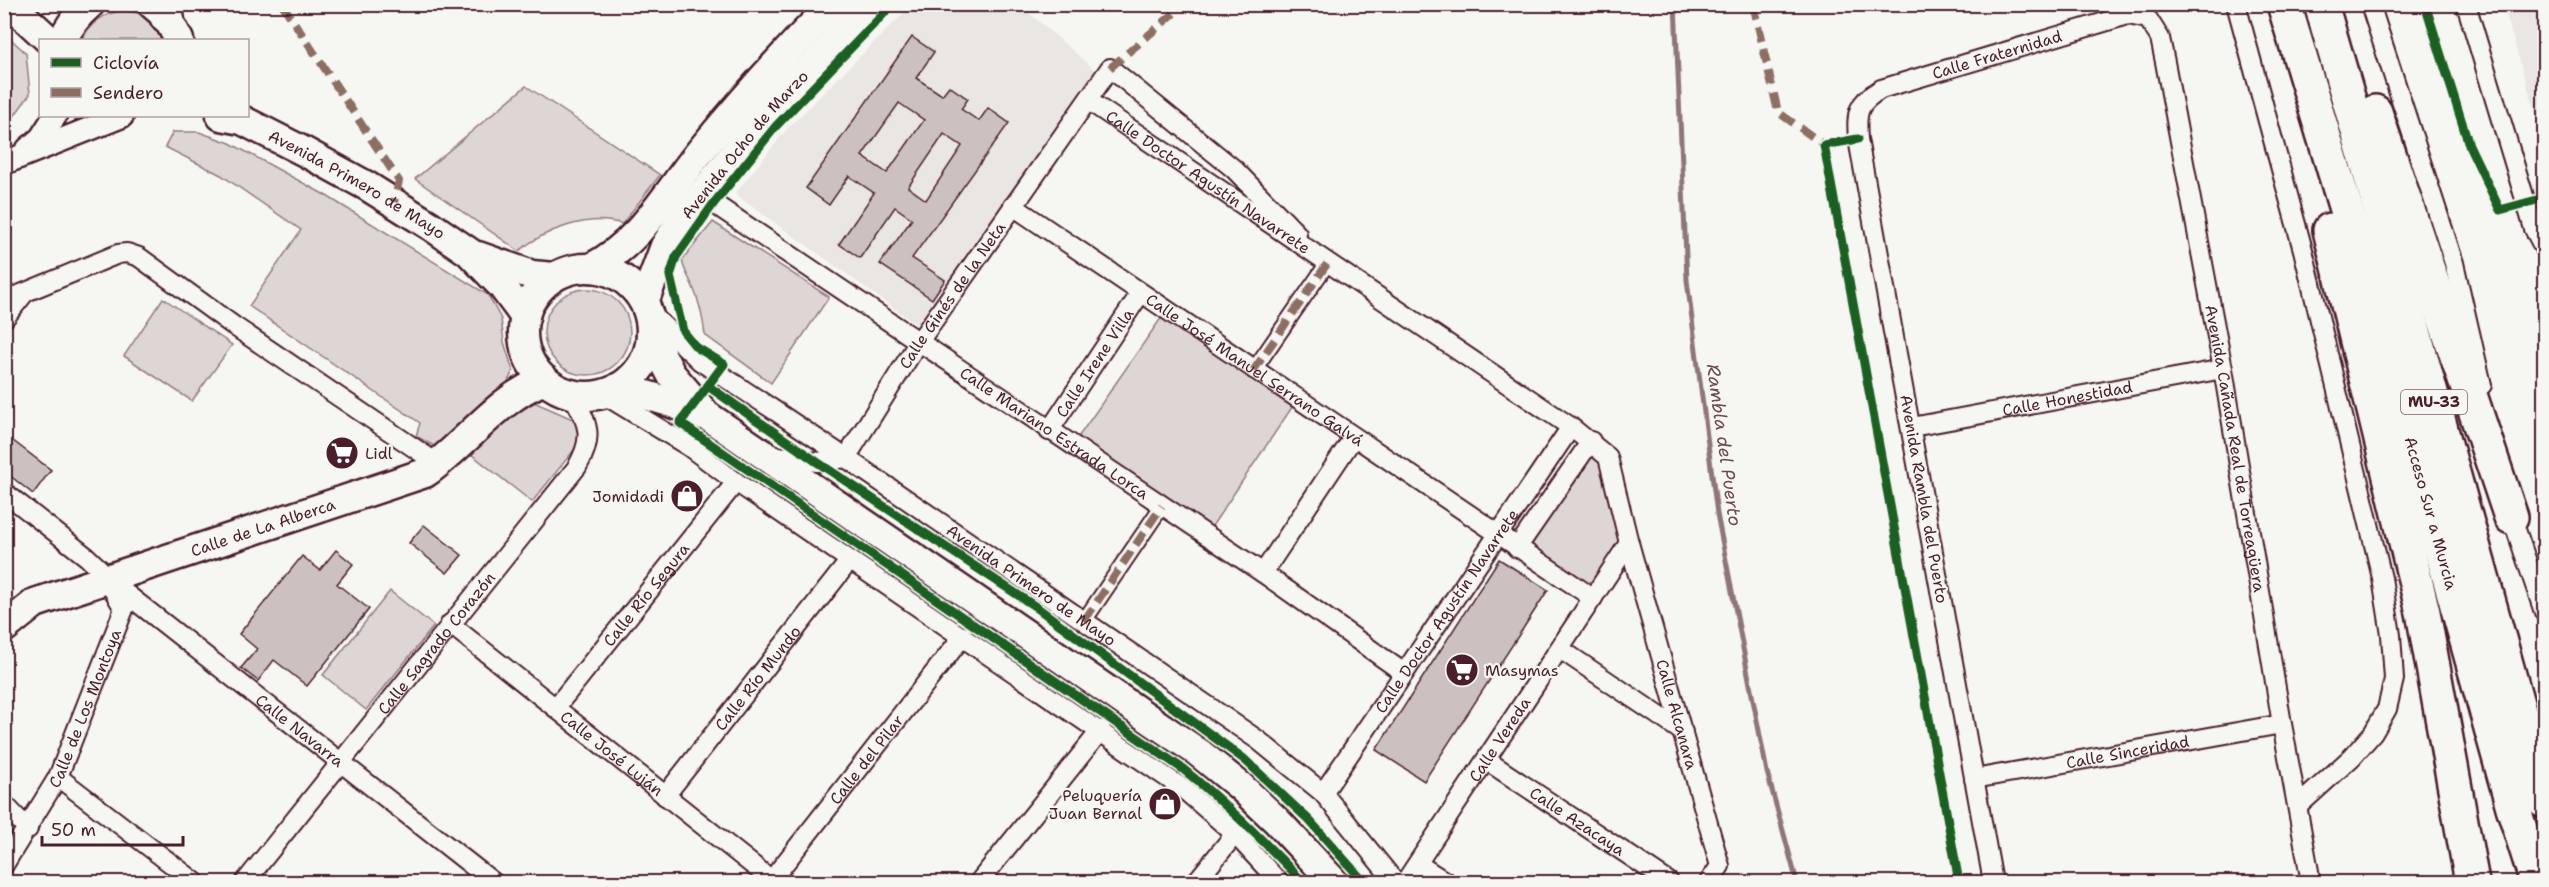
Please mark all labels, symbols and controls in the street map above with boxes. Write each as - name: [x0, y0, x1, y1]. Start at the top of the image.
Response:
- street label: Calle Fraternidad: [1929, 25, 2064, 84]
- legend: [39, 39, 249, 117]
- text: Ciclovía: [93, 51, 159, 75]
- street label: Avenida Ocho de Marzo: [676, 66, 813, 223]
- text: Sendero: [93, 81, 163, 105]
- street label: Calle Doctor Agustín Navarrete: [1102, 105, 1314, 258]
- street label: Avenida Primero de Mayo: [265, 125, 450, 243]
- street label: Calle Ginés de la Neta: [894, 218, 1010, 373]
- street label: Calle José Manuel Serrano Galvá: [1142, 288, 1368, 451]
- street label: Avenida Cañada Real de Torreagüera: [2201, 303, 2270, 594]
- street label: Calle Irene Villa: [1051, 304, 1138, 421]
- street label: Calle Mariano Estrada Lorca: [956, 362, 1153, 504]
- water label: Rambla del Puerto: [1701, 362, 1747, 528]
- street label: Calle Honestidad: [2000, 376, 2134, 420]
- road number: MU-33: [2401, 390, 2467, 414]
- street label: Avenida Rambla del Puerto: [1895, 393, 1953, 605]
- street label: Acceso Sur a Murcia: [2400, 434, 2463, 592]
- supermarket icon: Lidl: [324, 435, 360, 471]
- place label: Lidl: [365, 443, 393, 464]
- shop icon: Jomidadi: [669, 478, 705, 514]
- place label: Jomidadi: [592, 486, 664, 507]
- street label: Calle de La Alberca: [188, 493, 338, 561]
- street label: Calle Doctor Agustín Navarrete: [1370, 505, 1523, 717]
- street label: Avenida Primero de Mayo: [942, 519, 1120, 650]
- street label: Calle Río Segura: [598, 538, 694, 651]
- street label: Calle Sagrado Corazón: [373, 567, 500, 719]
- street label: Calle Río Mundo: [710, 621, 805, 735]
- street label: Calle de Los Montoya: [43, 626, 126, 792]
- supermarket icon: Masymas: [1444, 652, 1480, 688]
- street label: Calle Alcanara: [1652, 657, 1703, 772]
- place label: Masymas: [1485, 660, 1559, 681]
- street label: Calle Navarra: [252, 689, 348, 771]
- street label: Calle Vereda: [1464, 693, 1535, 786]
- street label: Calle José Luján: [556, 705, 668, 801]
- street label: Calle del Pilar: [825, 710, 908, 808]
- street label: Calle Sinceridad: [2064, 730, 2191, 773]
- street label: Calle Azacaya: [1526, 782, 1629, 860]
- place label: Peluquería Juan Bernal: [1049, 785, 1142, 824]
- shop icon: Peluquería Juan Bernal: [1147, 786, 1183, 822]
- scale bar: [42, 809, 183, 847]
- text: 50 m: [51, 818, 96, 842]

